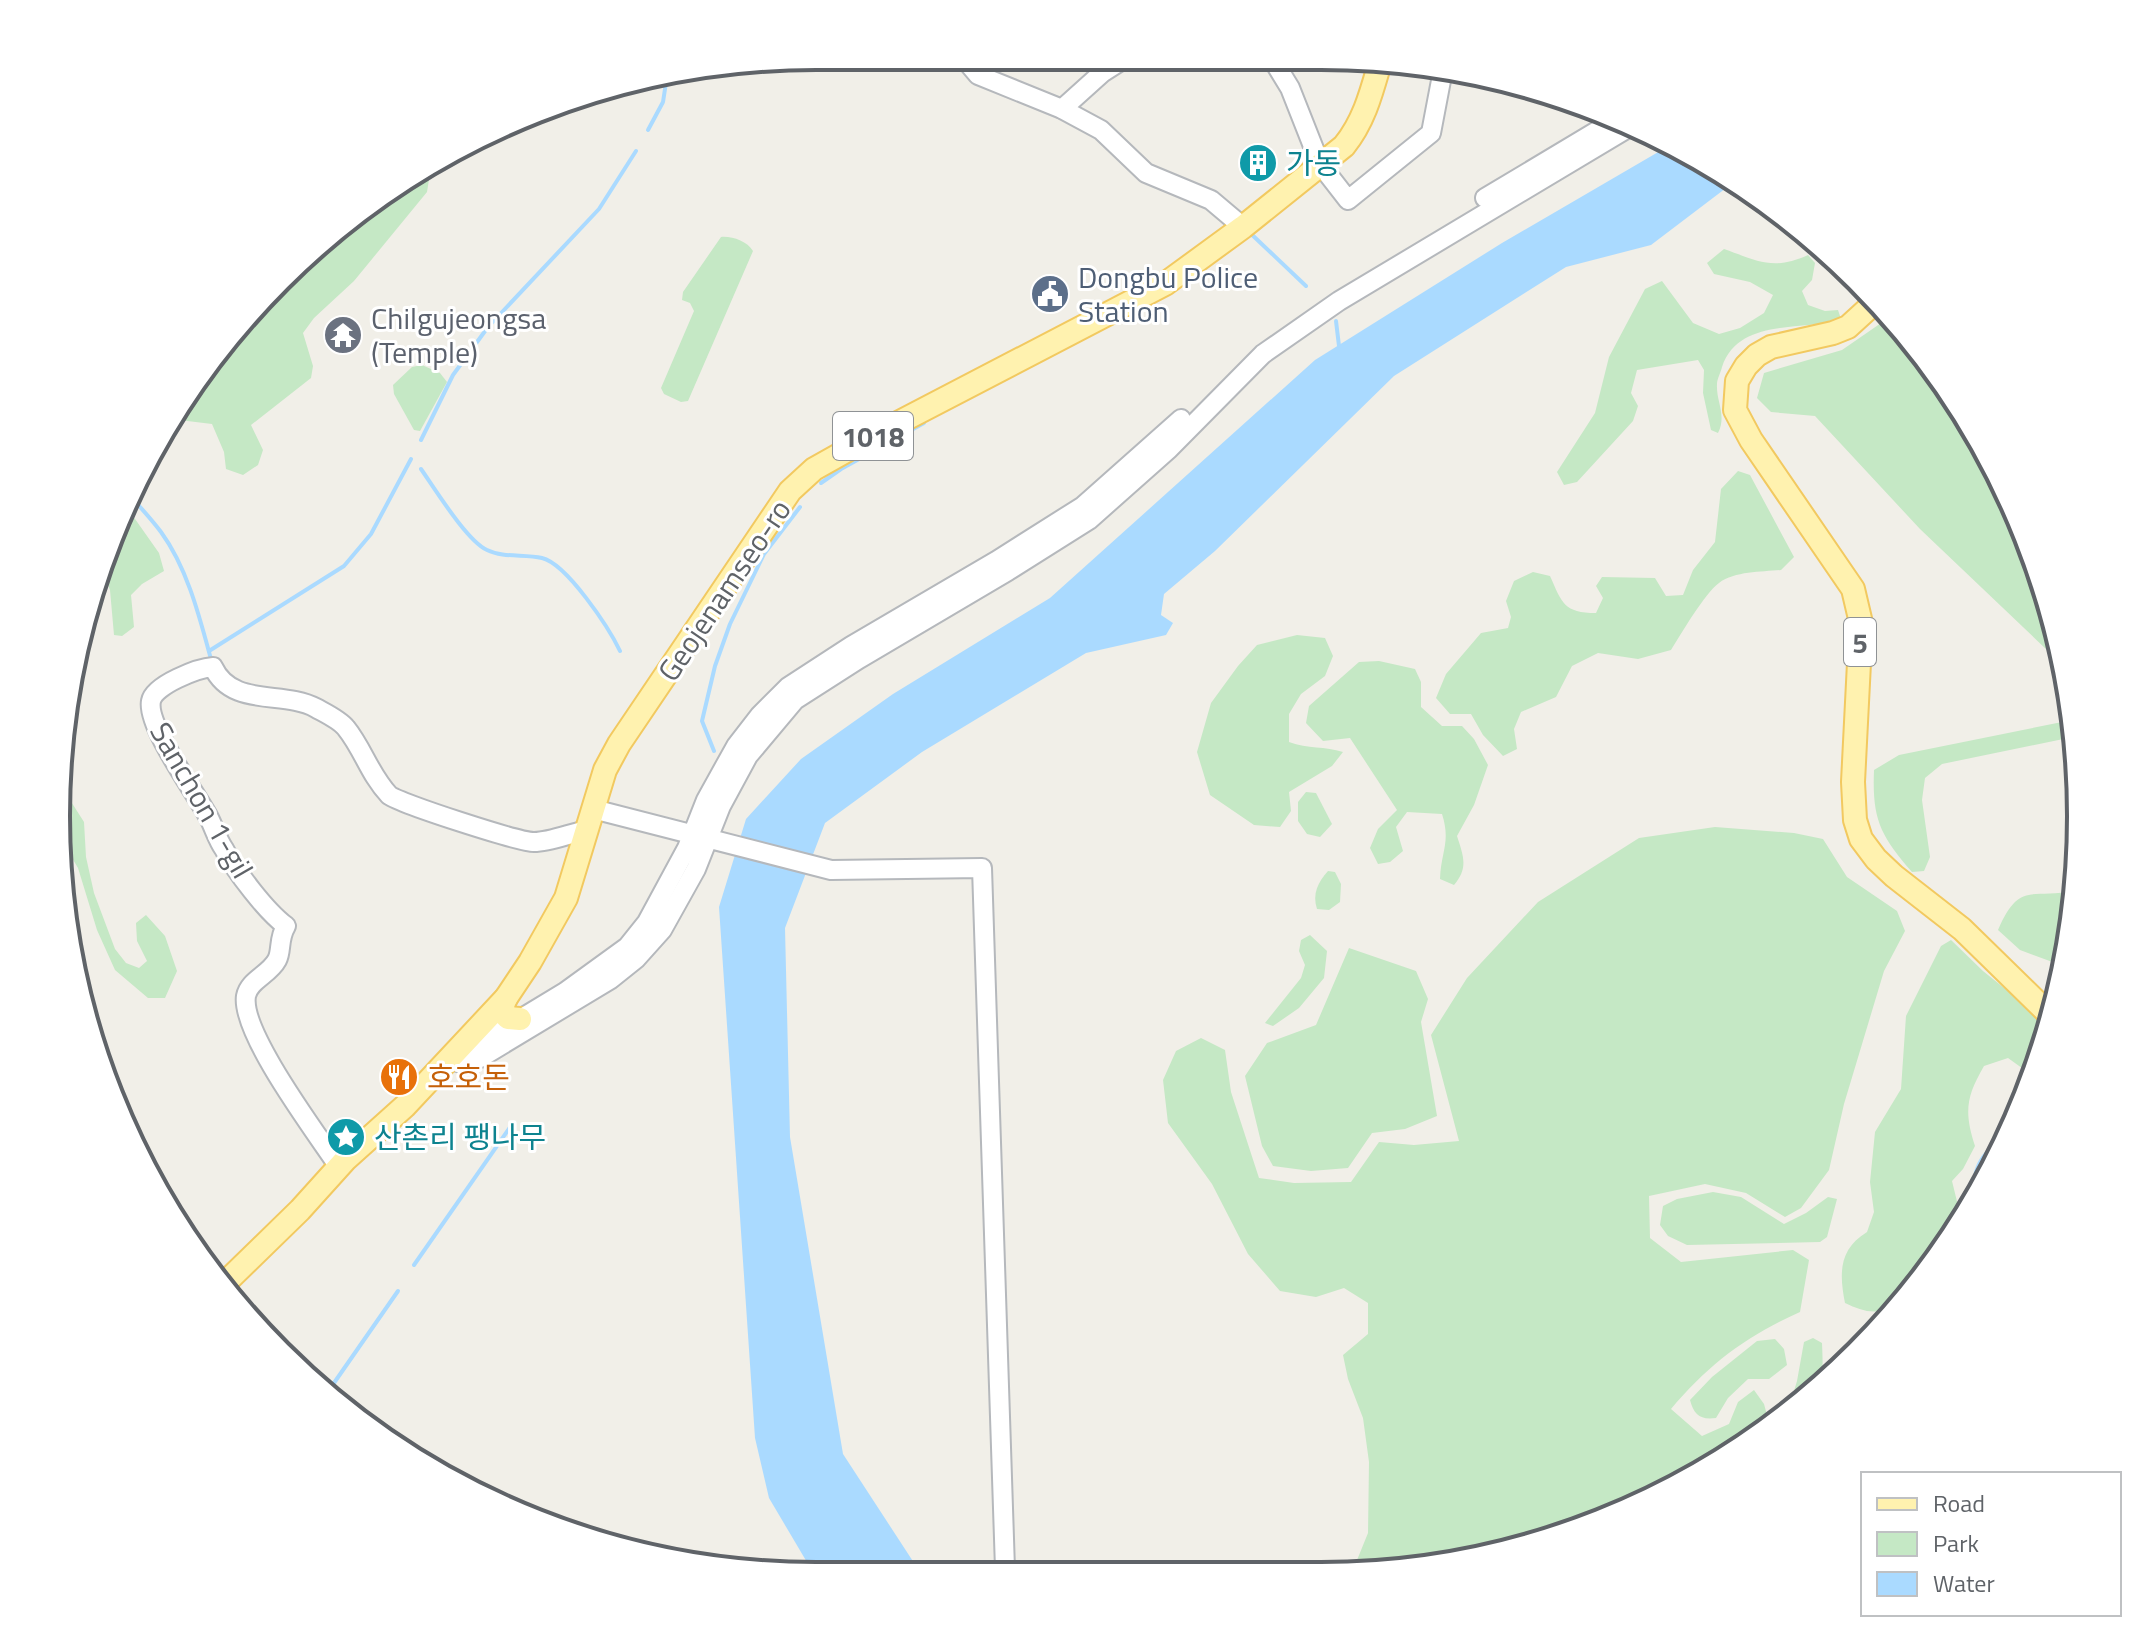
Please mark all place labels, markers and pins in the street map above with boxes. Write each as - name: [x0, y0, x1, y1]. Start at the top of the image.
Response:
- place label: 가동: [1286, 140, 1341, 186]
- building icon: 가동: [1237, 142, 1279, 184]
- place label: Dongbu Police Station: [1078, 254, 1258, 334]
- public building icon: Dongbu Police Station: [1029, 273, 1071, 315]
- place label: Chilgujeongsa (Temple): [371, 295, 546, 375]
- temple icon: Chilgujeongsa (Temple): [322, 314, 364, 356]
- place label: 호호돈: [427, 1054, 510, 1100]
- restaurant icon: 호호돈: [378, 1056, 420, 1098]
- place label: 산촌리 팽나무: [374, 1114, 546, 1160]
- place icon: 산촌리 팽나무: [325, 1116, 367, 1158]

